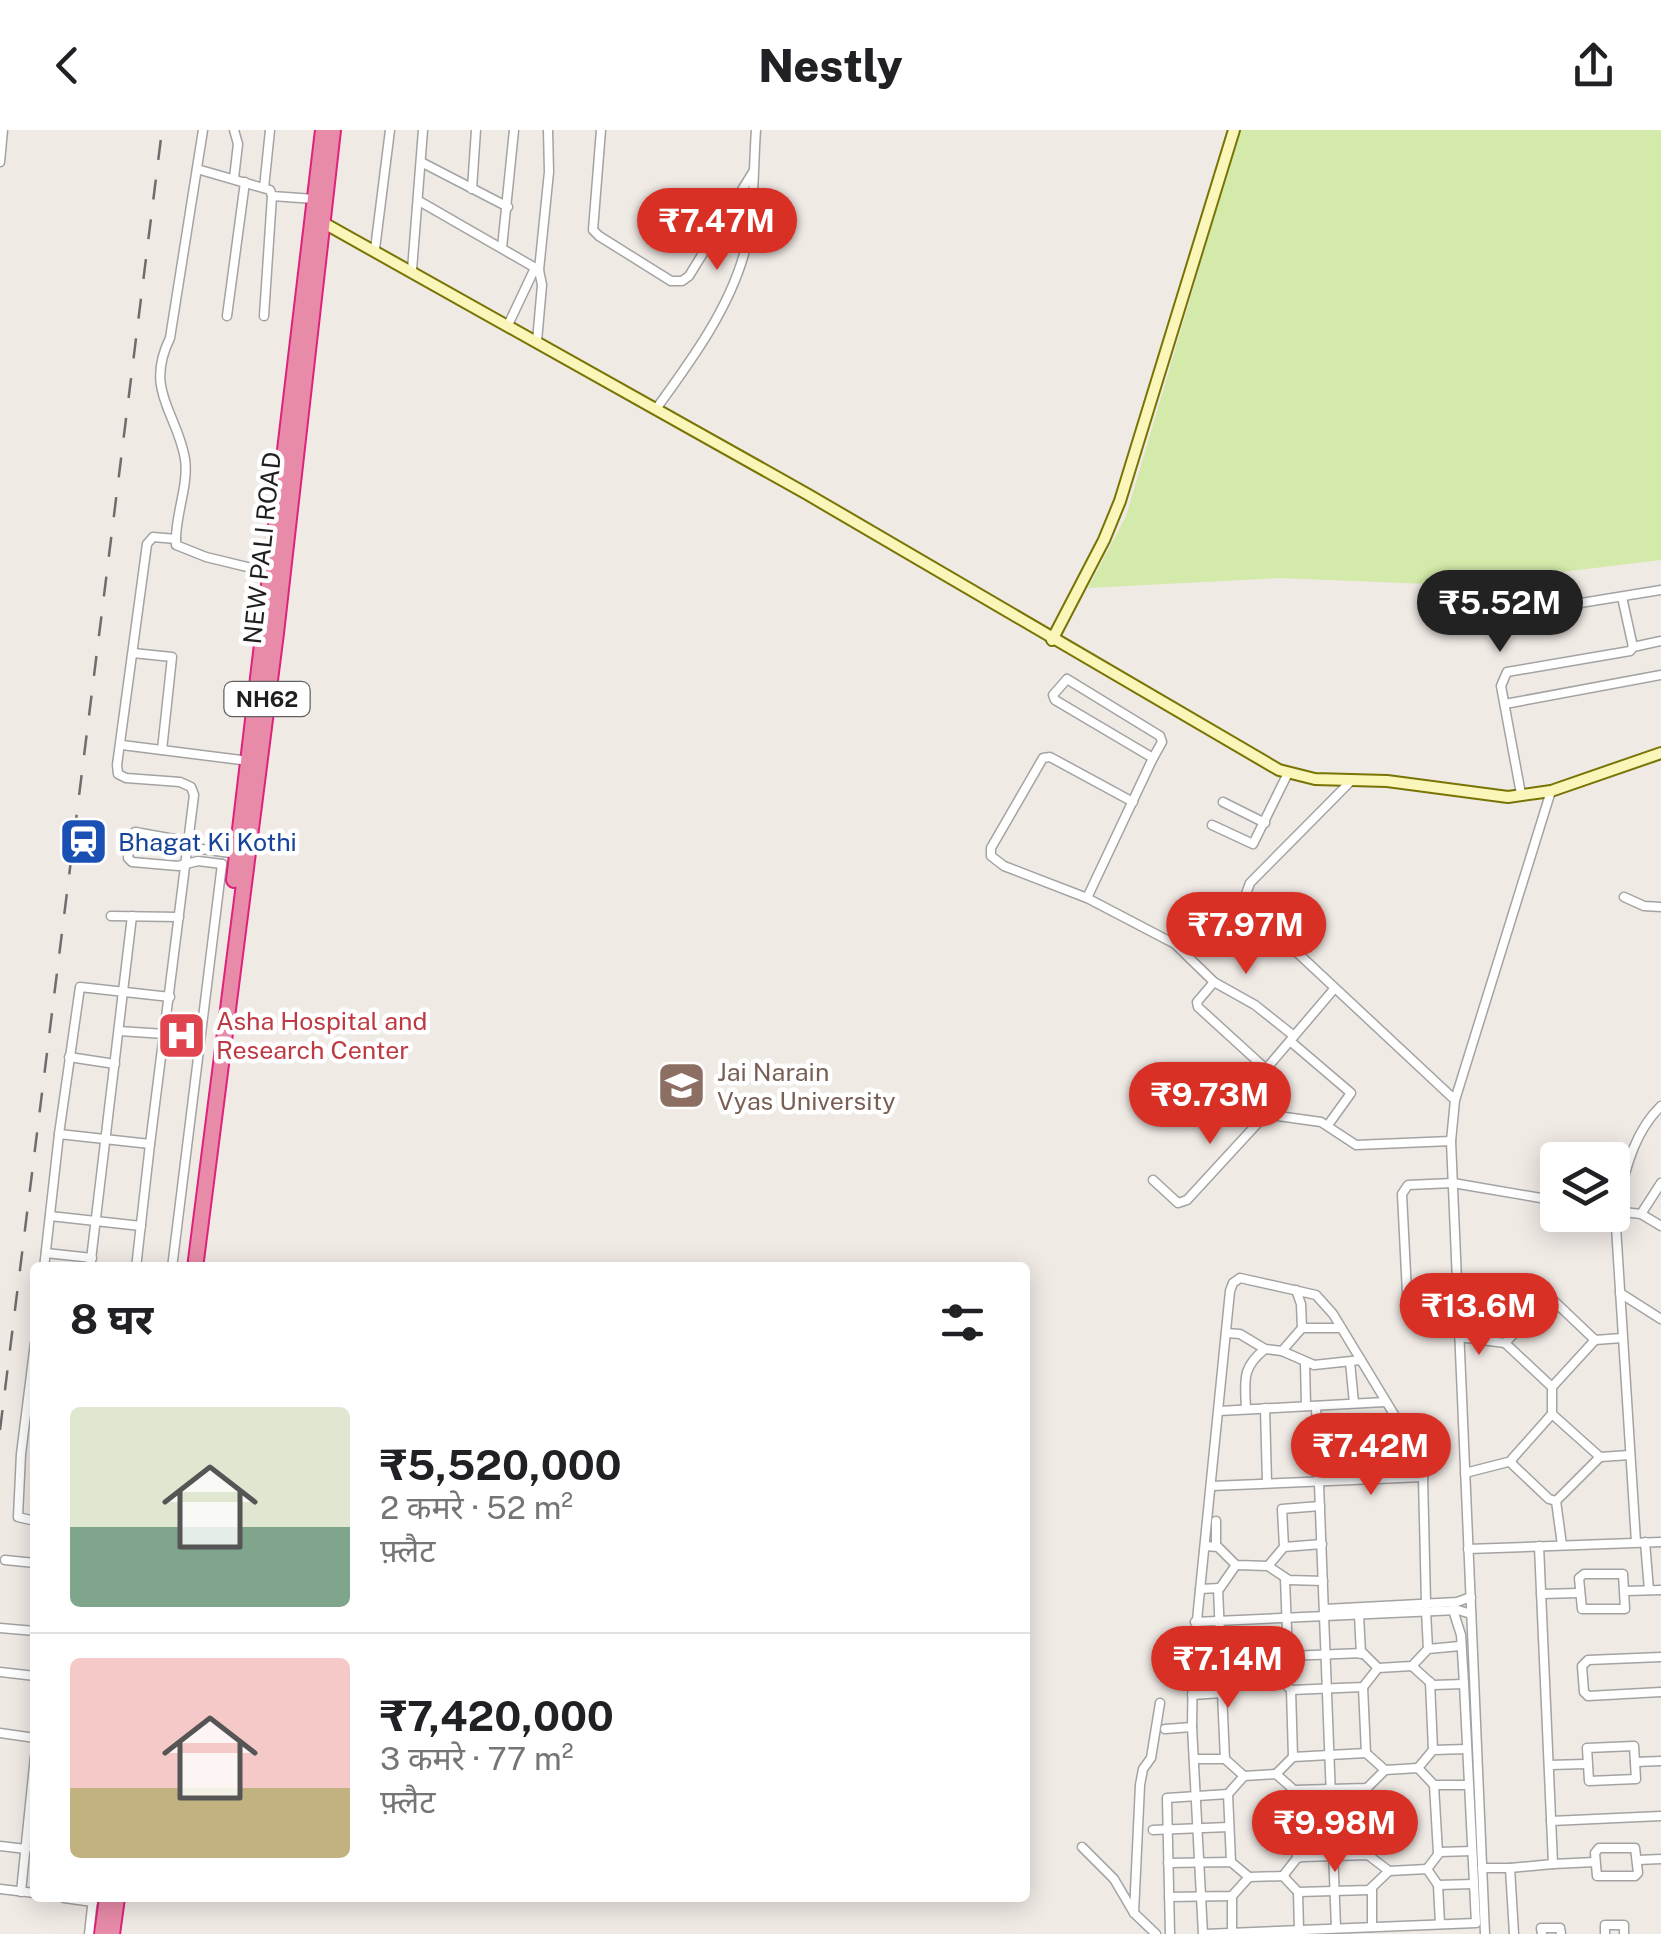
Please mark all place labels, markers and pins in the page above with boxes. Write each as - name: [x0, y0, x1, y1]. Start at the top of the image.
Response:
- pin: ₹7.47M: [636, 188, 798, 273]
- pin: ₹5.52M: [1419, 570, 1581, 655]
- station icon: Bhagat Ki Kothi: [57, 816, 109, 868]
- place label: Bhagat Ki Kothi: [118, 827, 297, 857]
- pin: ₹7.97M: [1165, 892, 1327, 977]
- place label: Asha Hospital and Research Center: [216, 1006, 427, 1065]
- hospital icon: Asha Hospital and Research Center: [155, 1009, 207, 1061]
- place label: Jai Narain Vyas University: [717, 1057, 896, 1116]
- school or university icon: Jai Narain Vyas University: [656, 1060, 708, 1112]
- pin: ₹9.73M: [1129, 1062, 1291, 1147]
- pin: ₹13.6M: [1398, 1273, 1560, 1358]
- pin: ₹7.42M: [1290, 1413, 1452, 1498]
- pin: ₹7.14M: [1147, 1626, 1309, 1711]
- pin: ₹9.98M: [1254, 1790, 1416, 1875]

